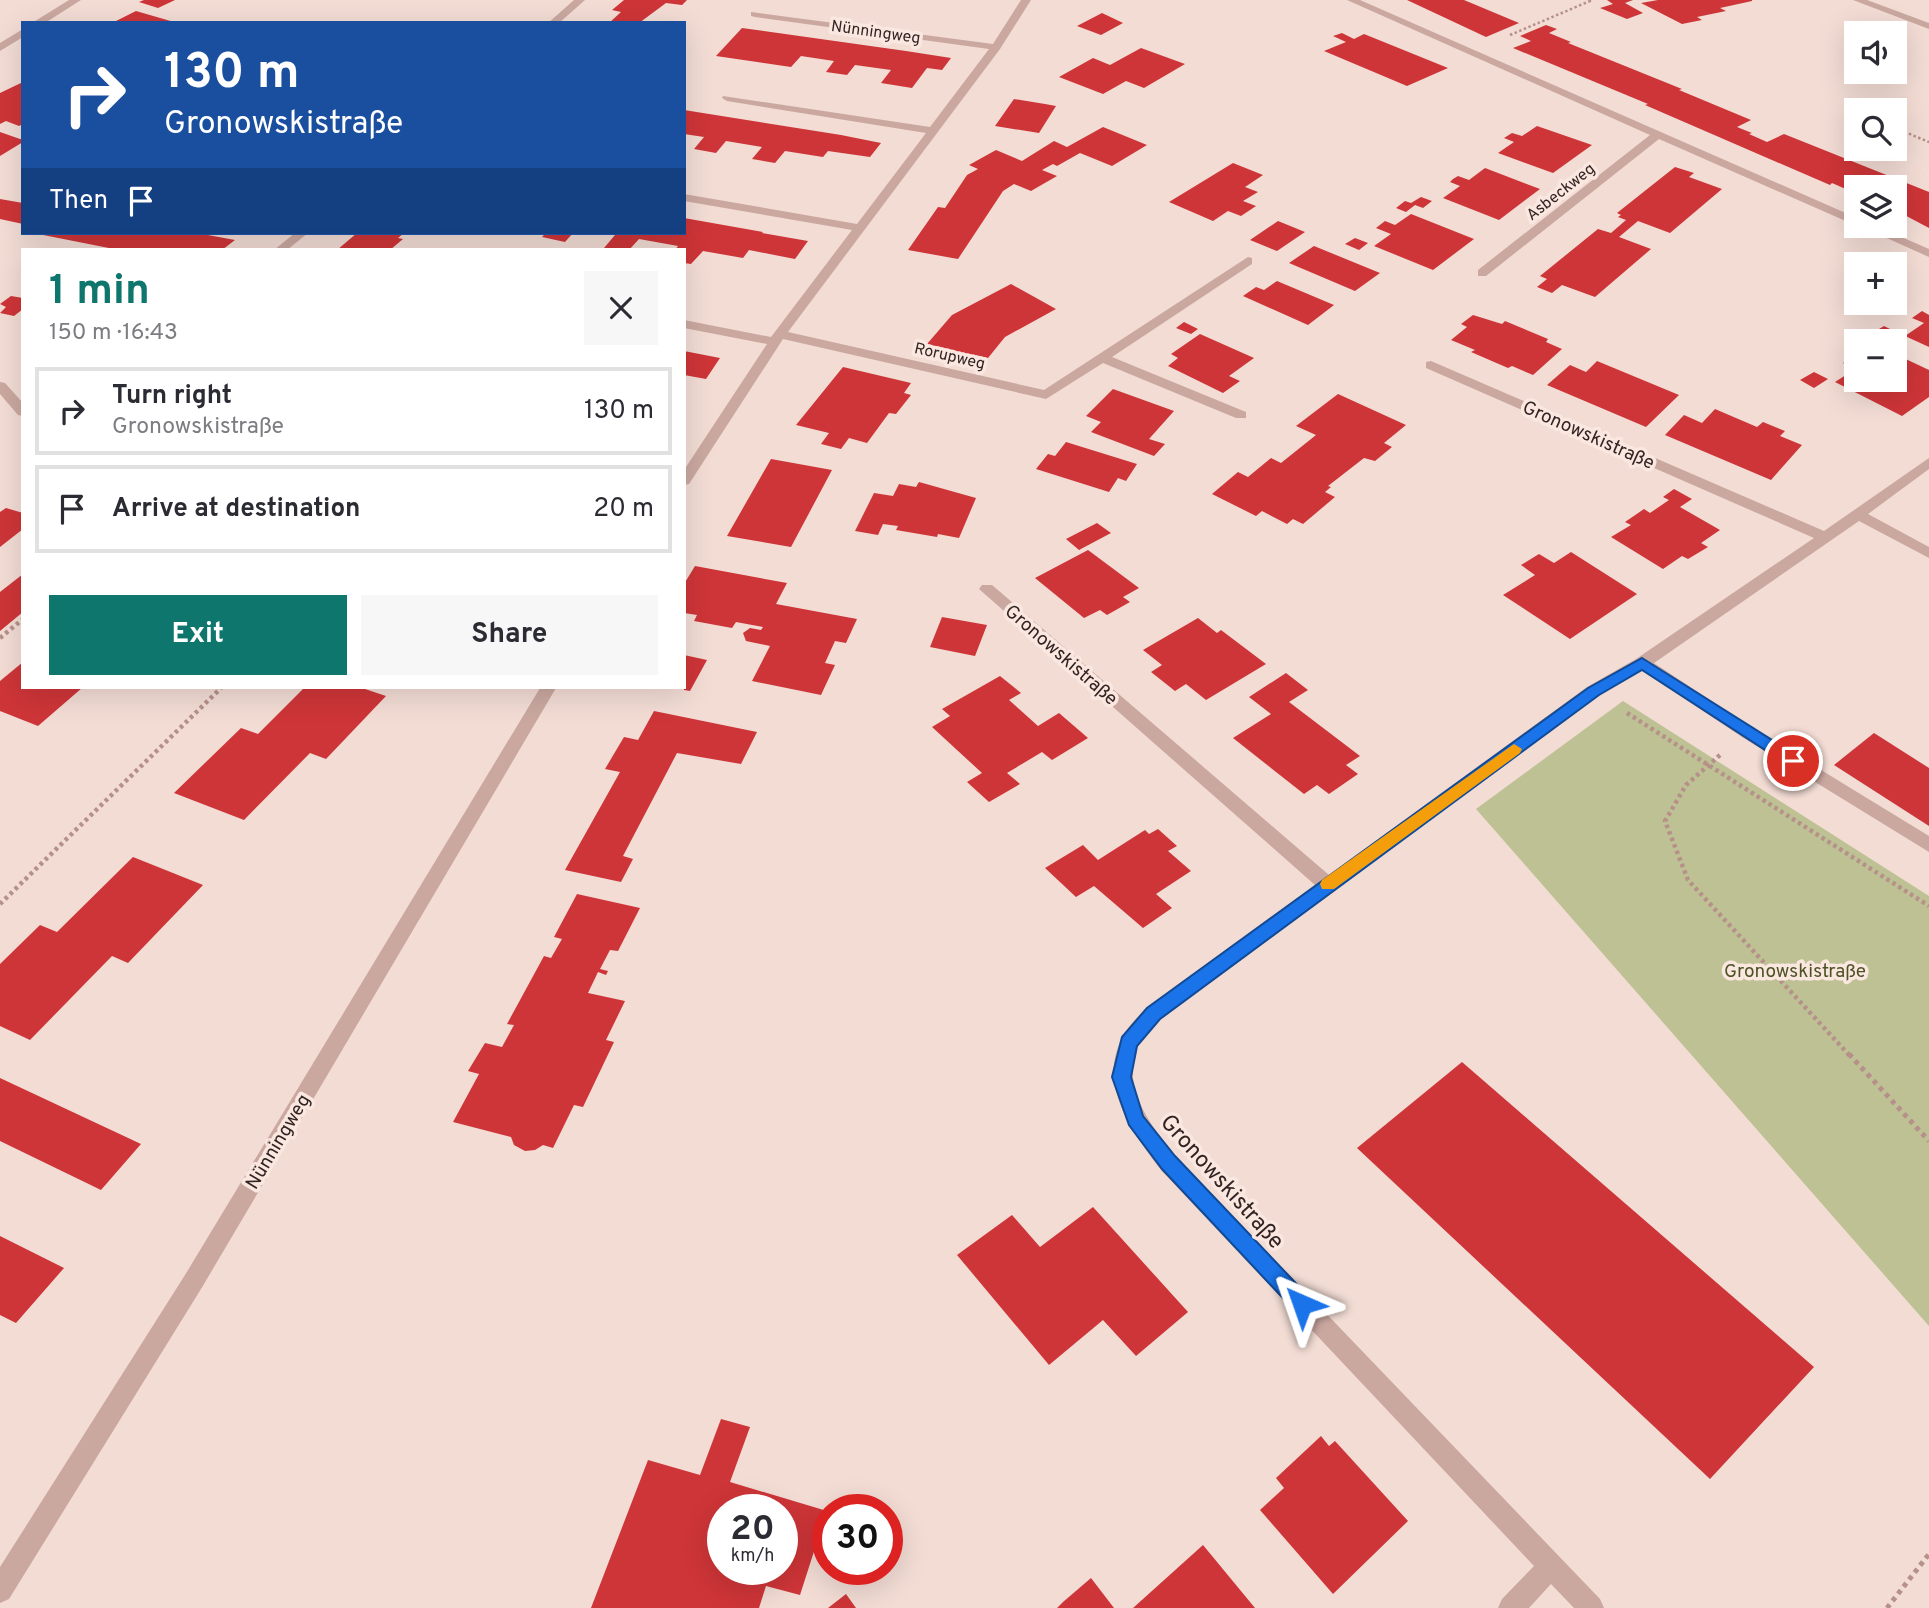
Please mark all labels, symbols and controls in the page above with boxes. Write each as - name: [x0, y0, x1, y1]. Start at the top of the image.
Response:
- street label: Nünningweg: [830, 17, 922, 49]
- map controls: [1844, 21, 1907, 392]
- button: sound: [1844, 21, 1907, 84]
- text: 130 m: [164, 44, 300, 106]
- icon: right: [49, 49, 140, 140]
- button: search: [1844, 98, 1907, 161]
- text: Gronowskistraße: [164, 105, 403, 145]
- street label: Asbeckweg: [1523, 159, 1600, 226]
- button: layers: [1844, 175, 1907, 238]
- icon: arrive: [122, 182, 160, 220]
- text: Then: [49, 185, 108, 218]
- button: +: [1844, 252, 1907, 315]
- text: 1 min: [49, 266, 150, 319]
- button: close: [584, 271, 658, 345]
- text: 150 m · 16:43: [49, 319, 178, 348]
- button: −: [1844, 329, 1907, 392]
- street label: Rorupweg: [912, 339, 987, 375]
- text: Turn right: [112, 380, 232, 413]
- icon: right: [53, 392, 91, 430]
- text: 130 m: [584, 395, 654, 428]
- street label: Gronowskistraße: [1518, 396, 1658, 476]
- text: Gronowskistraße: [112, 413, 284, 442]
- icon: arrive: [53, 490, 91, 528]
- text: Arrive at destination: [112, 493, 360, 526]
- text: 20 m: [593, 493, 654, 526]
- button: Exit: [49, 595, 347, 675]
- button: Share: [361, 595, 658, 675]
- street label: Gronowskistraße: [999, 600, 1122, 711]
- pin: [1763, 731, 1823, 791]
- icon: arrive: [1774, 742, 1812, 780]
- park label: Gronowskistraße: [1724, 960, 1866, 984]
- street label: Nünningweg: [241, 1090, 317, 1194]
- street label: Gronowskistraße: [1153, 1109, 1289, 1256]
- position arrow: [1265, 1267, 1339, 1341]
- speed limit sign: 30: [812, 1494, 903, 1585]
- text: 20: [730, 1508, 775, 1552]
- text: km/h: [731, 1545, 774, 1568]

